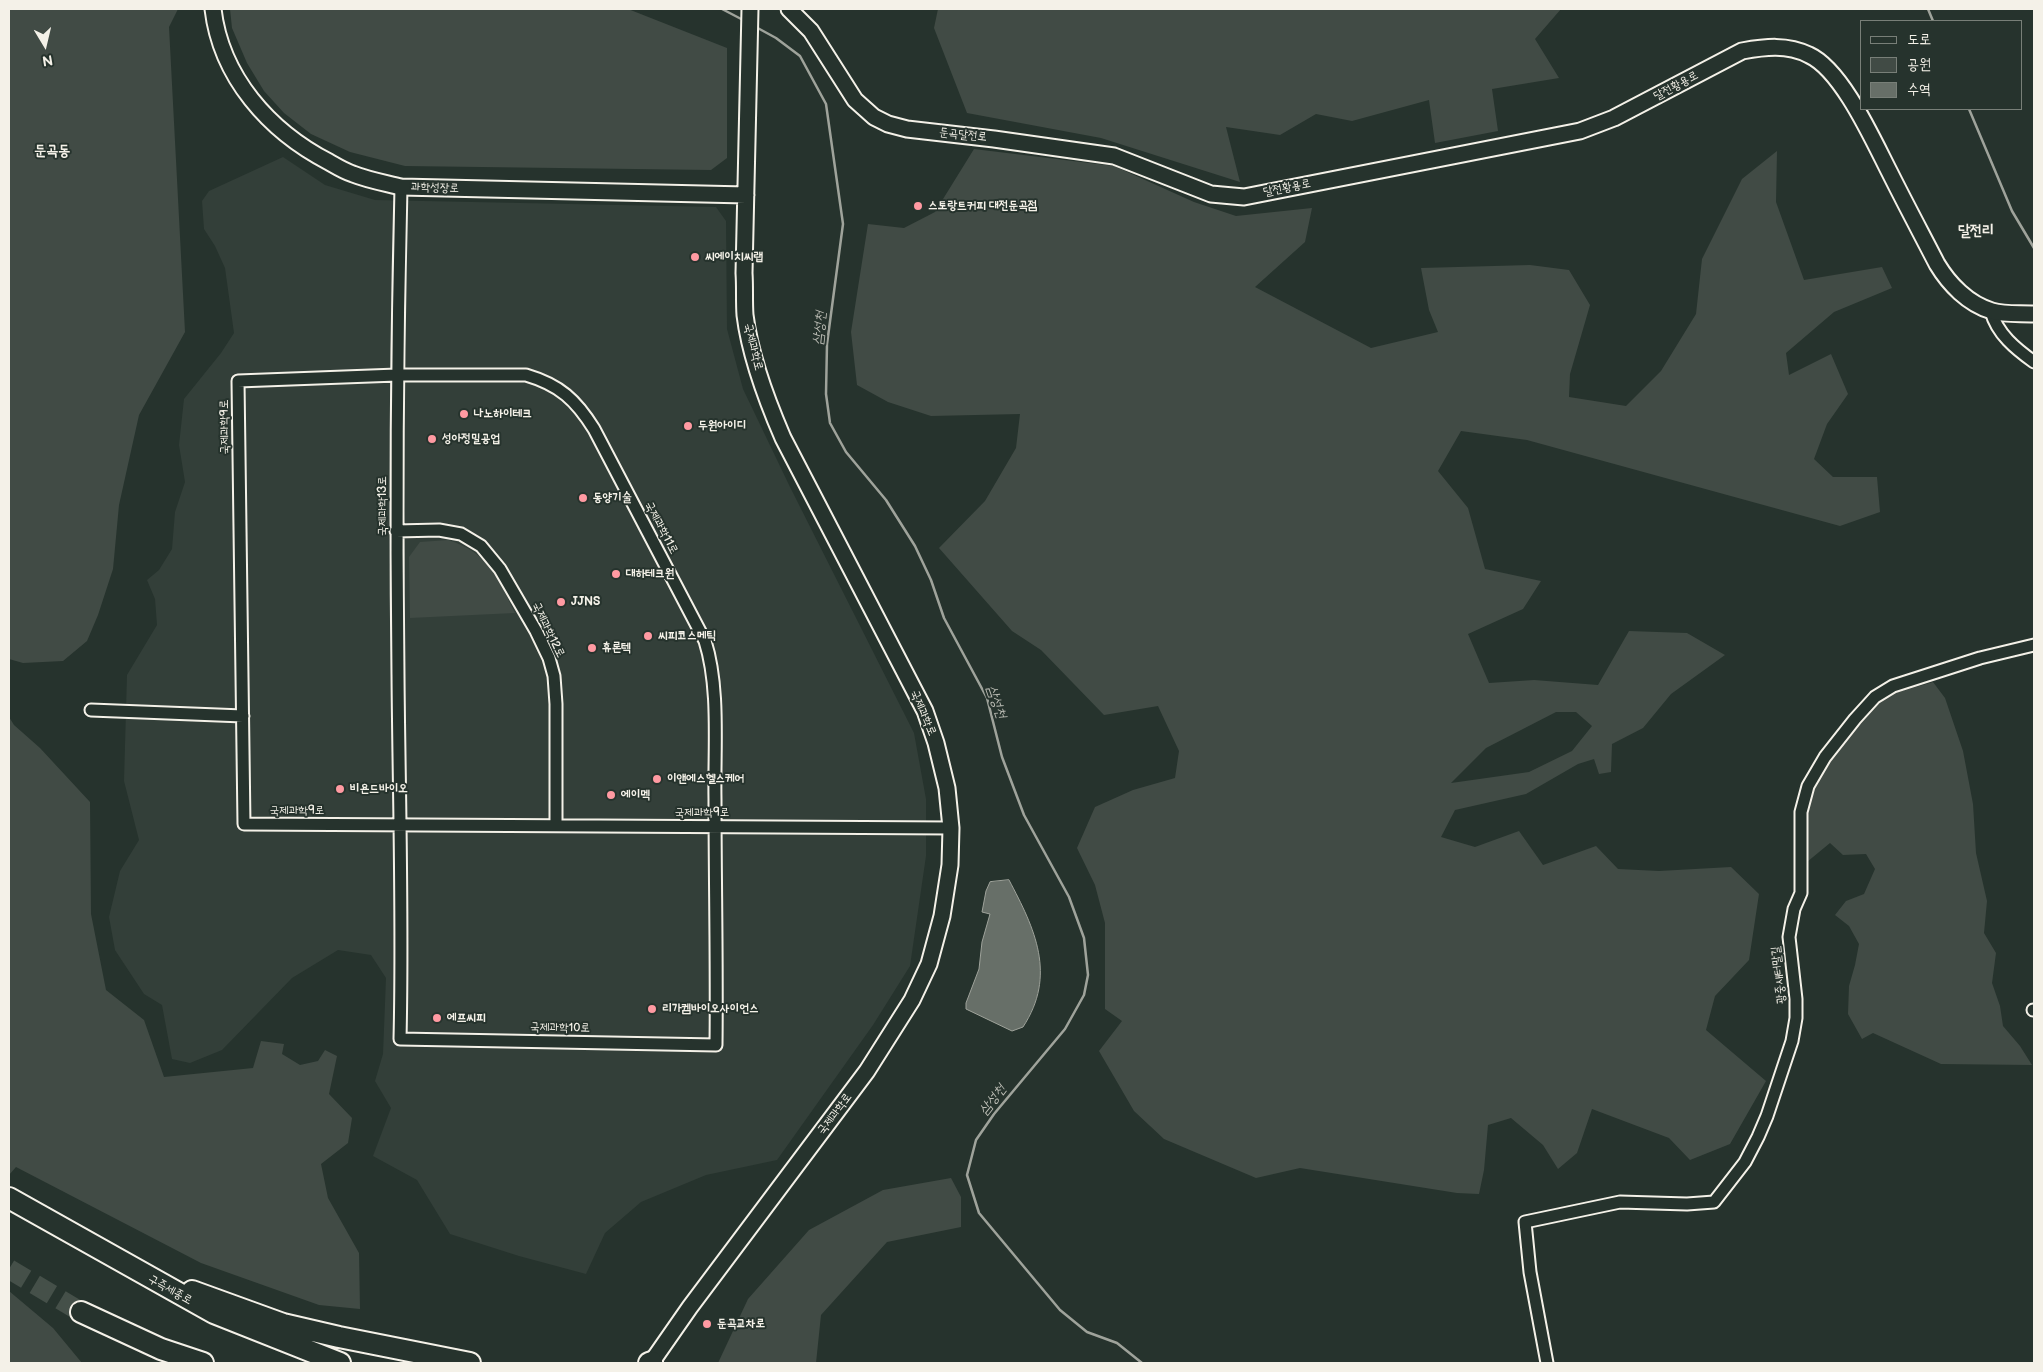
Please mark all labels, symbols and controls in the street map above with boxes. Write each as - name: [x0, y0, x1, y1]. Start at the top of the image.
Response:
- north arrow: [20, 20, 70, 70]
- legend: [1860, 20, 2023, 110]
- text: 도로: [1907, 30, 1931, 49]
- text: N: [41, 51, 54, 70]
- text: 공원: [1907, 55, 1931, 74]
- street label: 달전황용로: [1651, 68, 1701, 104]
- text: 수역: [1907, 80, 1931, 99]
- street label: 둔곡달전로: [938, 125, 988, 145]
- district label: 둔곡동: [34, 142, 70, 160]
- street label: 달전황용로: [1262, 176, 1312, 200]
- street label: 과학성장로: [411, 180, 459, 196]
- place label: 스토랑트커피 대전둔곡점: [928, 199, 1037, 213]
- marker: 스토랑트커피 대전둔곡점: [912, 200, 924, 212]
- district label: 달전리: [1958, 222, 1994, 240]
- place label: 씨에이치씨랩: [705, 250, 763, 264]
- marker: 씨에이치씨랩: [689, 251, 701, 263]
- water label: 삼성천: [810, 310, 830, 346]
- street label: 국제과학로: [740, 322, 766, 372]
- street label: 국제과학9로: [217, 399, 233, 455]
- place label: 나노하이테크: [474, 407, 532, 421]
- marker: 나노하이테크: [458, 408, 470, 420]
- place label: 두원아이디: [698, 419, 746, 433]
- marker: 두원아이디: [682, 420, 694, 432]
- place label: 성아정밀공업: [442, 432, 500, 446]
- marker: 성아정밀공업: [426, 433, 438, 445]
- street label: 국제과학13로: [376, 476, 390, 536]
- place label: 동양기술: [593, 491, 632, 505]
- marker: 동양기술: [577, 492, 589, 504]
- street label: 국제과학11로: [641, 499, 681, 557]
- place label: 대하테크원: [626, 567, 674, 581]
- marker: 대하테크원: [610, 568, 622, 580]
- place label: JJNS: [571, 595, 600, 609]
- marker: JJNS: [555, 596, 567, 608]
- street label: 국제과학12로: [528, 600, 568, 660]
- place label: 씨피코스메틱: [658, 629, 716, 643]
- marker: 씨피코스메틱: [642, 630, 654, 642]
- place label: 휴론텍: [602, 641, 631, 655]
- marker: 휴론텍: [586, 642, 598, 654]
- water label: 삼성천: [983, 683, 1009, 721]
- street label: 국제과학로: [907, 688, 939, 738]
- place label: 이앤에스헬스케어: [667, 772, 744, 786]
- marker: 이앤에스헬스케어: [651, 773, 663, 785]
- place label: 비욘드바이오: [350, 782, 408, 796]
- marker: 비욘드바이오: [334, 783, 346, 795]
- place label: 에이멕: [621, 788, 650, 802]
- marker: 에이멕: [605, 789, 617, 801]
- street label: 국제과학9로: [269, 804, 325, 818]
- street label: 국제과학9로: [674, 806, 730, 820]
- street label: 광중새터말길: [1769, 945, 1789, 1005]
- place label: 리가켐바이오사이언스: [662, 1002, 759, 1016]
- marker: 리가켐바이오사이언스: [646, 1003, 658, 1015]
- place label: 에프씨피: [447, 1011, 486, 1025]
- marker: 에프씨피: [431, 1012, 443, 1024]
- street label: 국제과학10로: [530, 1020, 590, 1036]
- water label: 삼성천: [976, 1082, 1010, 1118]
- street label: 국제과학로: [815, 1090, 855, 1138]
- street label: 구즉세종로: [145, 1272, 195, 1308]
- place label: 둔곡교차로: [717, 1317, 765, 1331]
- marker: 둔곡교차로: [701, 1318, 713, 1330]

